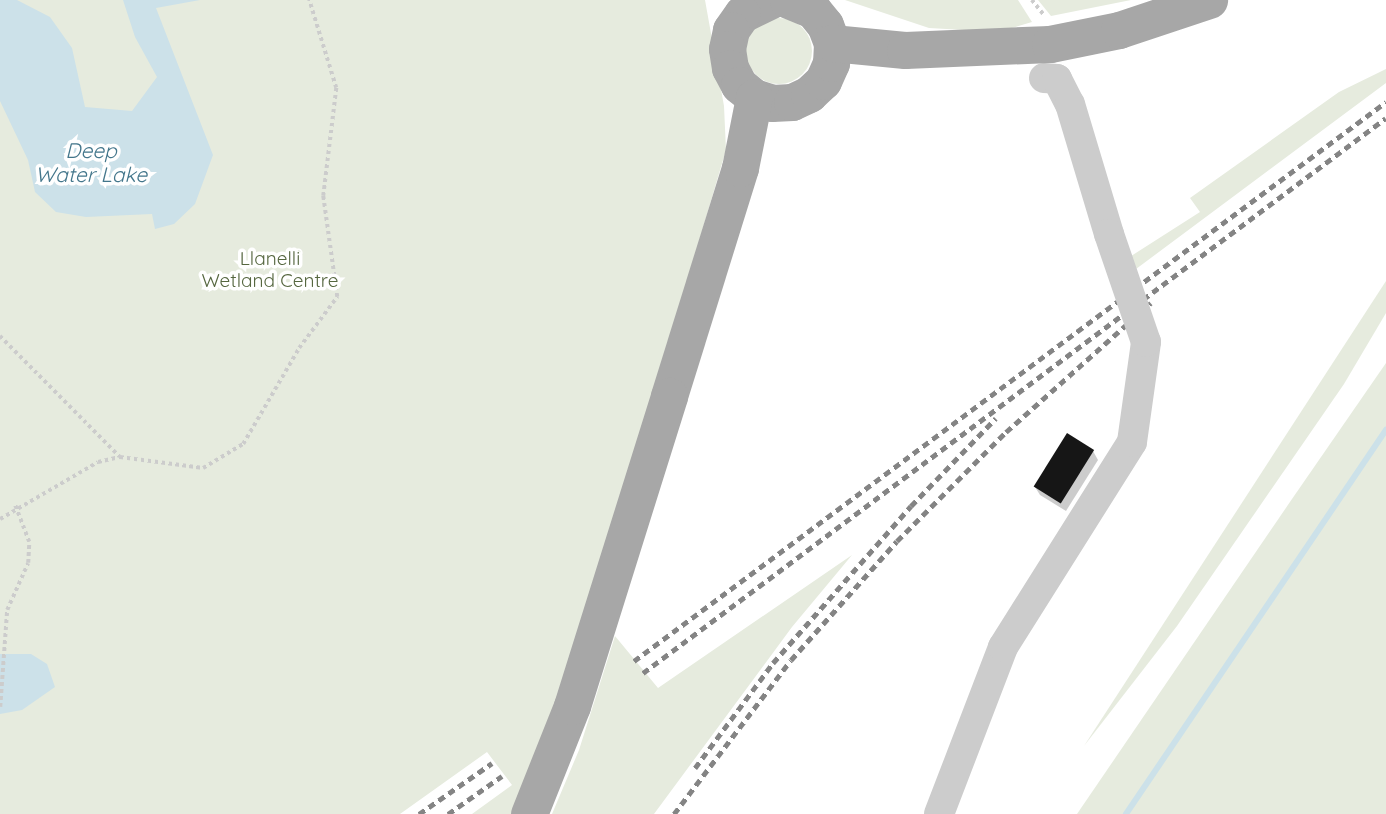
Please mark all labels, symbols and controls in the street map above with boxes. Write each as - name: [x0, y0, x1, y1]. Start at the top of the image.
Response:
- water label: Deep Water Lake: [35, 137, 147, 187]
- park label: Llanelli Wetland Centre: [201, 248, 339, 292]

